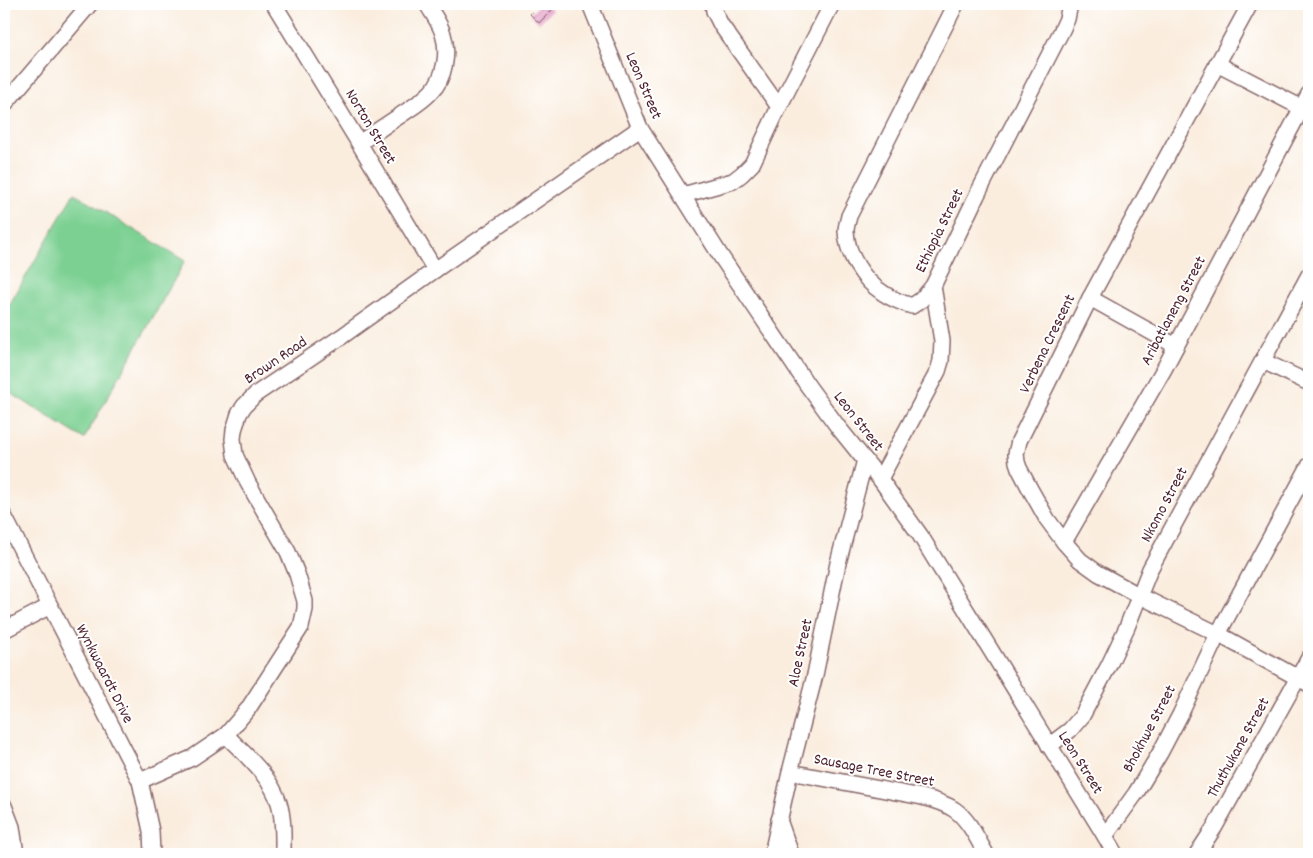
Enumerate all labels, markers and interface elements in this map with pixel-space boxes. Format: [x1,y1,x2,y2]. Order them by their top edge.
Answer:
street label: Leon Street [619,49,667,123]
street label: Norton Street [339,85,402,169]
street label: Ethiopia Street [910,185,970,277]
street label: Aribatlaneng Street [1136,252,1213,370]
street label: Verbena Crescent [1014,291,1082,397]
street label: Brown Road [240,331,312,391]
street label: Leon Street [827,387,889,457]
street label: Nkomo Street [1136,463,1195,547]
street label: Aloe Street [783,617,819,689]
street label: Wynkwaardt Drive [69,620,139,728]
street label: Bhokhwe Street [1117,681,1183,777]
street label: Thuthukane Street [1202,693,1276,802]
street label: Leon Street [1052,727,1109,799]
street label: Sausage Tree Street [812,748,936,794]

